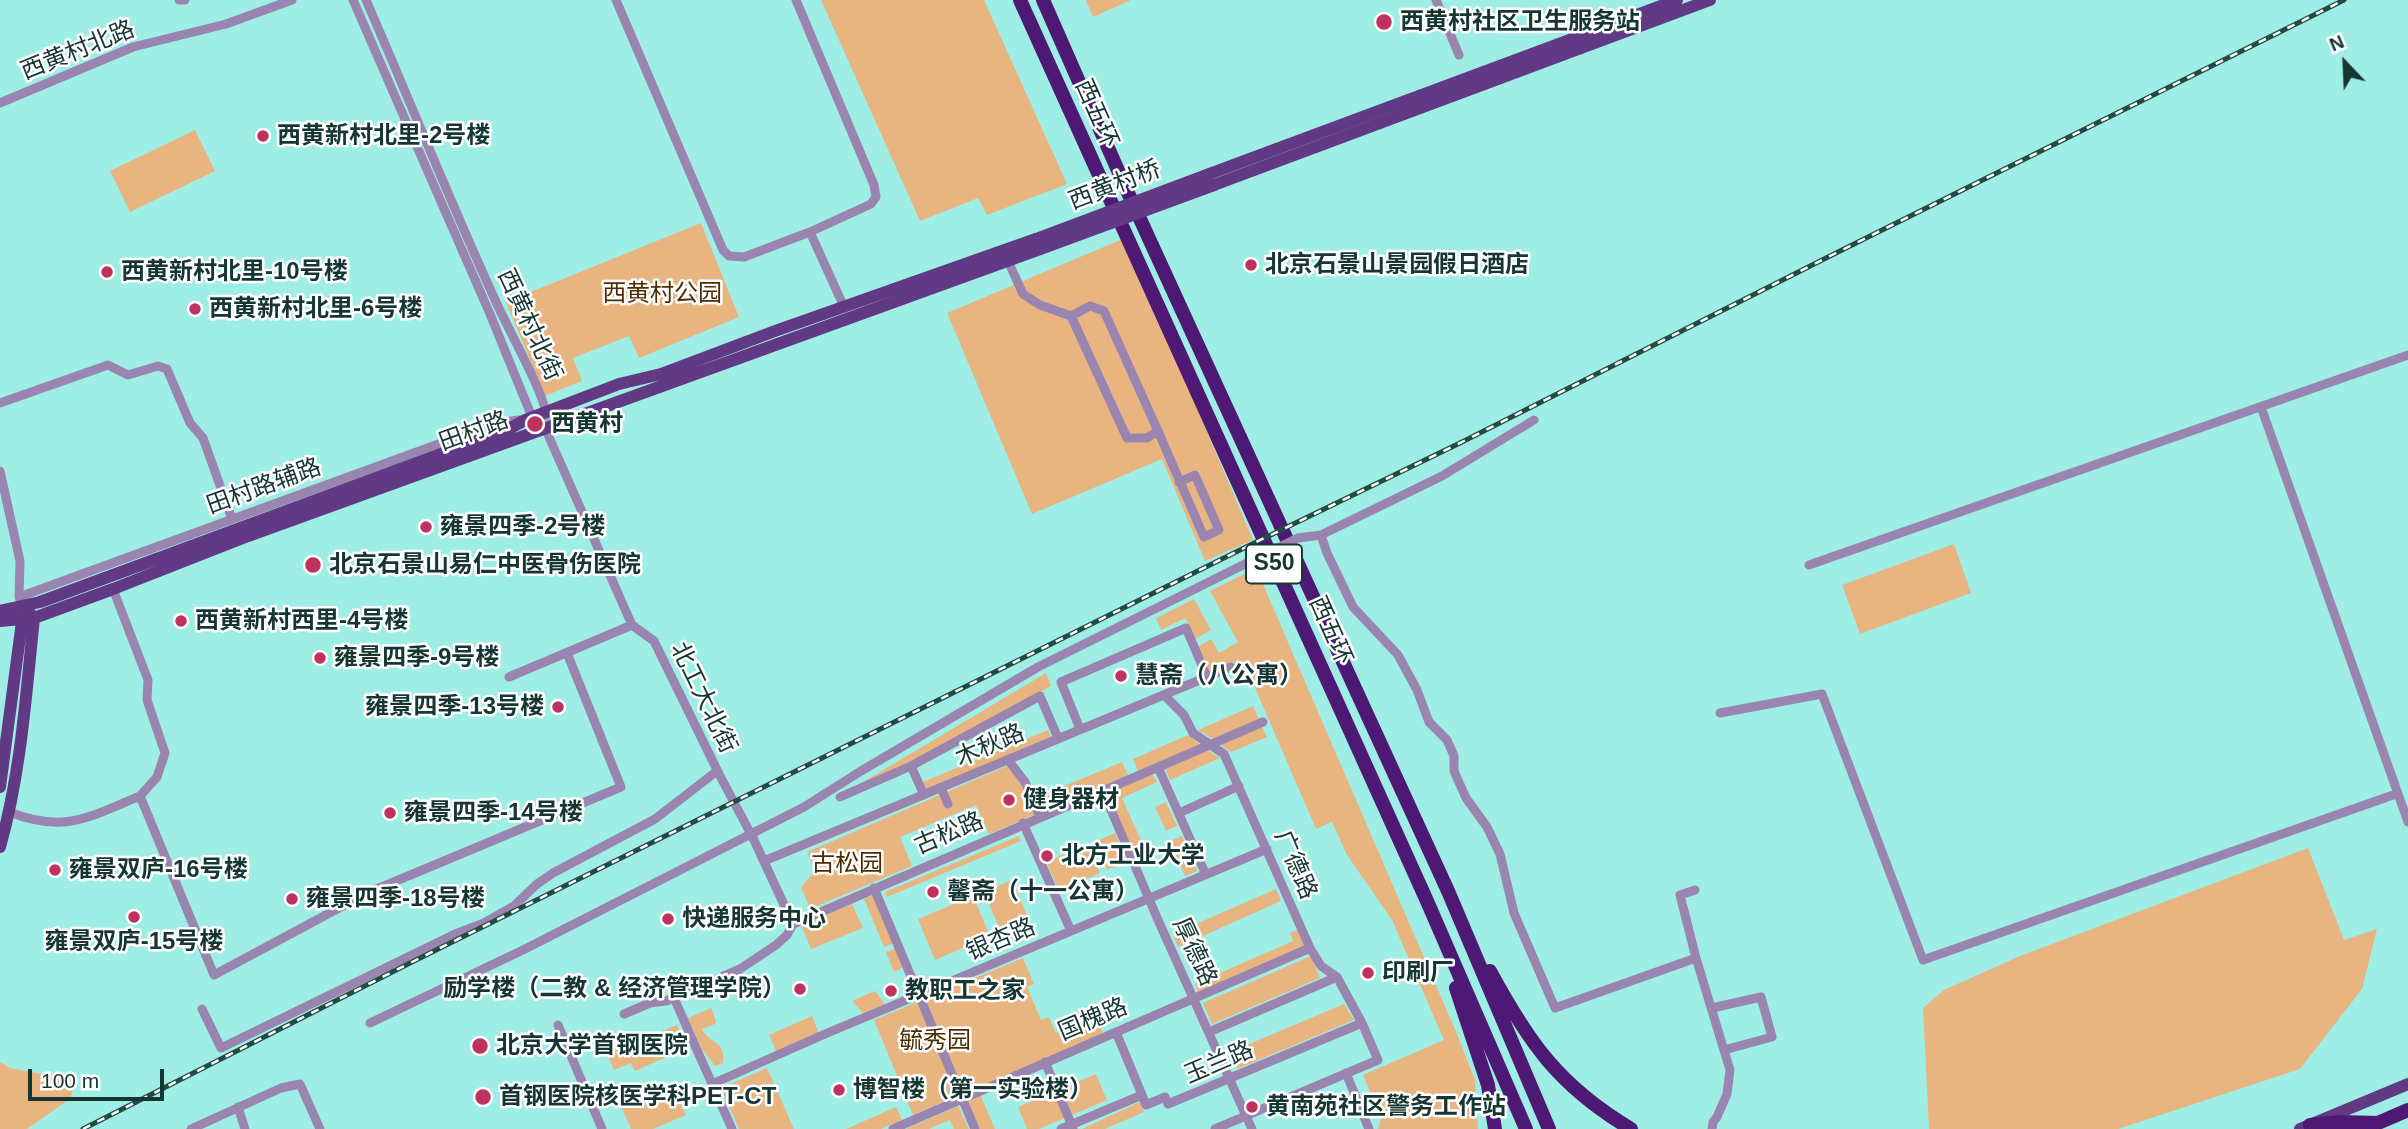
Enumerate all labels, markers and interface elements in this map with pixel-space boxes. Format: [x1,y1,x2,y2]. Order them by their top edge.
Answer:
place label: 西黄村社区卫生服务站 [1400,8,1640,36]
marker: 西黄村社区卫生服务站 [1374,12,1394,32]
street label: 西黄村北路 [17,15,139,87]
north arrow [2310,28,2380,98]
text: N [2326,31,2347,56]
street label: 西五环 [1068,75,1124,153]
place label: 西黄新村北里-2号楼 [277,122,490,150]
marker: 西黄新村北里-2号楼 [255,128,271,144]
street label: 西黄村桥 [1065,155,1165,217]
place label: 北京石景山景园假日酒店 [1265,251,1529,279]
marker: 北京石景山景园假日酒店 [1243,257,1259,273]
place label: 西黄新村北里-10号楼 [121,258,348,286]
marker: 西黄新村北里-10号楼 [99,264,115,280]
street label: 西黄村北街 [491,265,567,385]
park label: 西黄村公园 [602,280,722,308]
place label: 西黄新村北里-6号楼 [209,295,422,323]
marker: 西黄新村北里-6号楼 [187,301,203,317]
street label: 田村路 [435,406,513,458]
place label: 西黄村 [551,410,623,438]
marker: 西黄村 [525,414,545,434]
street label: 田村路辅路 [203,453,325,521]
place label: 雍景四季-2号楼 [440,513,605,541]
marker: 雍景四季-2号楼 [418,519,434,535]
road number: S50 [1246,544,1302,584]
place label: 北京石景山易仁中医骨伤医院 [329,551,641,579]
marker: 北京石景山易仁中医骨伤医院 [303,555,323,575]
street label: 西五环 [1302,592,1358,670]
place label: 西黄新村西里-4号楼 [195,607,408,635]
marker: 西黄新村西里-4号楼 [173,613,189,629]
street label: 北工大北街 [664,638,742,758]
place label: 雍景四季-9号楼 [334,644,499,672]
marker: 雍景四季-9号楼 [312,650,328,666]
place label: 慧斋（八公寓） [1135,662,1303,690]
marker: 慧斋（八公寓） [1113,668,1129,684]
place label: 雍景四季-13号楼 [365,693,544,721]
marker: 雍景四季-13号楼 [550,699,566,715]
street label: 木秋路 [951,719,1029,773]
place label: 健身器材 [1023,786,1119,814]
marker: 健身器材 [1001,792,1017,808]
place label: 雍景四季-14号楼 [404,799,583,827]
marker: 雍景四季-14号楼 [382,805,398,821]
street label: 古松路 [910,807,988,861]
street label: 广德路 [1268,826,1322,904]
place label: 北方工业大学 [1061,842,1205,870]
marker: 北方工业大学 [1039,848,1055,864]
park label: 古松园 [811,850,883,878]
place label: 雍景双庐-16号楼 [69,856,248,884]
marker: 雍景双庐-16号楼 [47,862,63,878]
place label: 馨斋（十一公寓） [947,878,1139,906]
marker: 馨斋（十一公寓） [925,884,941,900]
place label: 雍景四季-18号楼 [306,885,485,913]
marker: 雍景四季-18号楼 [284,891,300,907]
place label: 快递服务中心 [682,905,826,933]
marker: 雍景双庐-15号楼 [126,909,142,925]
marker: 快递服务中心 [660,911,676,927]
street label: 银杏路 [962,913,1040,967]
street label: 厚德路 [1166,913,1222,991]
place label: 雍景双庐-15号楼 [45,928,223,956]
place label: 印刷厂 [1382,959,1454,987]
marker: 印刷厂 [1360,965,1376,981]
place label: 励学楼（二教 & 经济管理学院） [443,975,786,1003]
place label: 教职工之家 [905,977,1025,1005]
marker: 励学楼（二教 & 经济管理学院） [792,981,808,997]
marker: 教职工之家 [883,983,899,999]
street label: 国槐路 [1054,993,1132,1047]
park label: 毓秀园 [899,1027,971,1055]
place label: 北京大学首钢医院 [496,1032,688,1060]
marker: 北京大学首钢医院 [470,1036,490,1056]
street label: 玉兰路 [1180,1036,1258,1090]
scale bar [32,1056,168,1100]
text: 100 m [41,1069,99,1092]
place label: 博智楼（第一实验楼） [853,1076,1093,1104]
marker: 博智楼（第一实验楼） [831,1082,847,1098]
place label: 首钢医院核医学科PET-CT [499,1083,776,1111]
marker: 首钢医院核医学科PET-CT [473,1087,493,1107]
place label: 黄南苑社区警务工作站 [1266,1093,1506,1121]
marker: 黄南苑社区警务工作站 [1244,1099,1260,1115]

